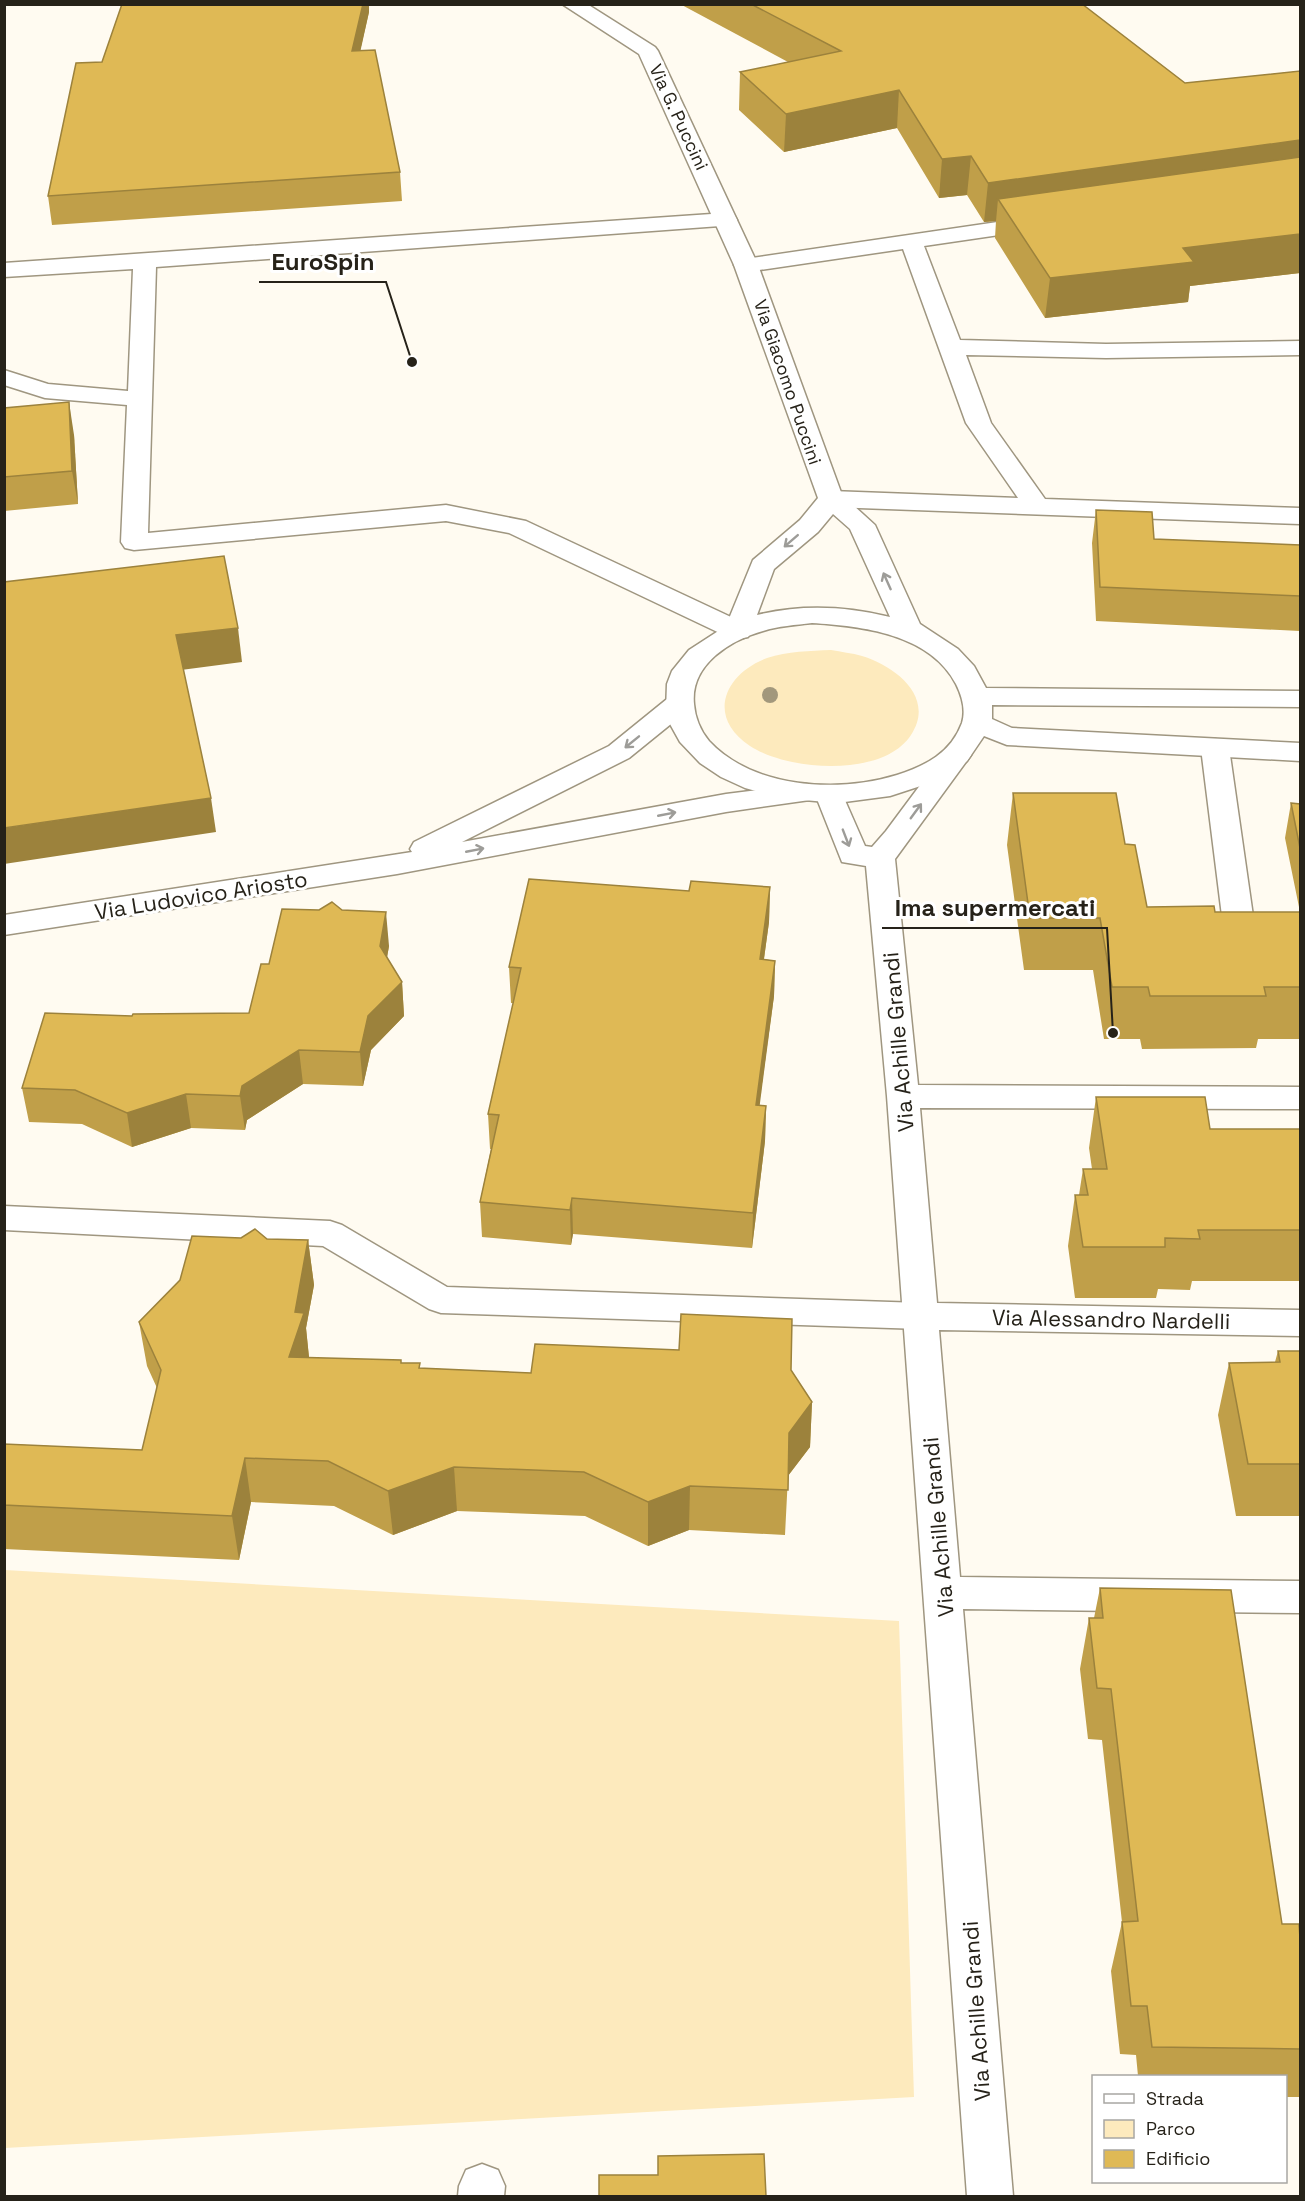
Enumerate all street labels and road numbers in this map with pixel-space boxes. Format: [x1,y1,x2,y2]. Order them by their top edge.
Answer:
street label: Via G. Puccini [644,60,714,174]
street label: Via Giacomo Puccini [749,296,827,468]
street label: Via Ludovico Ariosto [93,864,309,926]
street label: Via Achille Grandi [876,951,920,1133]
street label: Via Alessandro Nardelli [992,1303,1230,1335]
street label: Via Achille Grandi [916,1436,960,1618]
street label: Via Achille Grandi [956,1920,996,2102]

